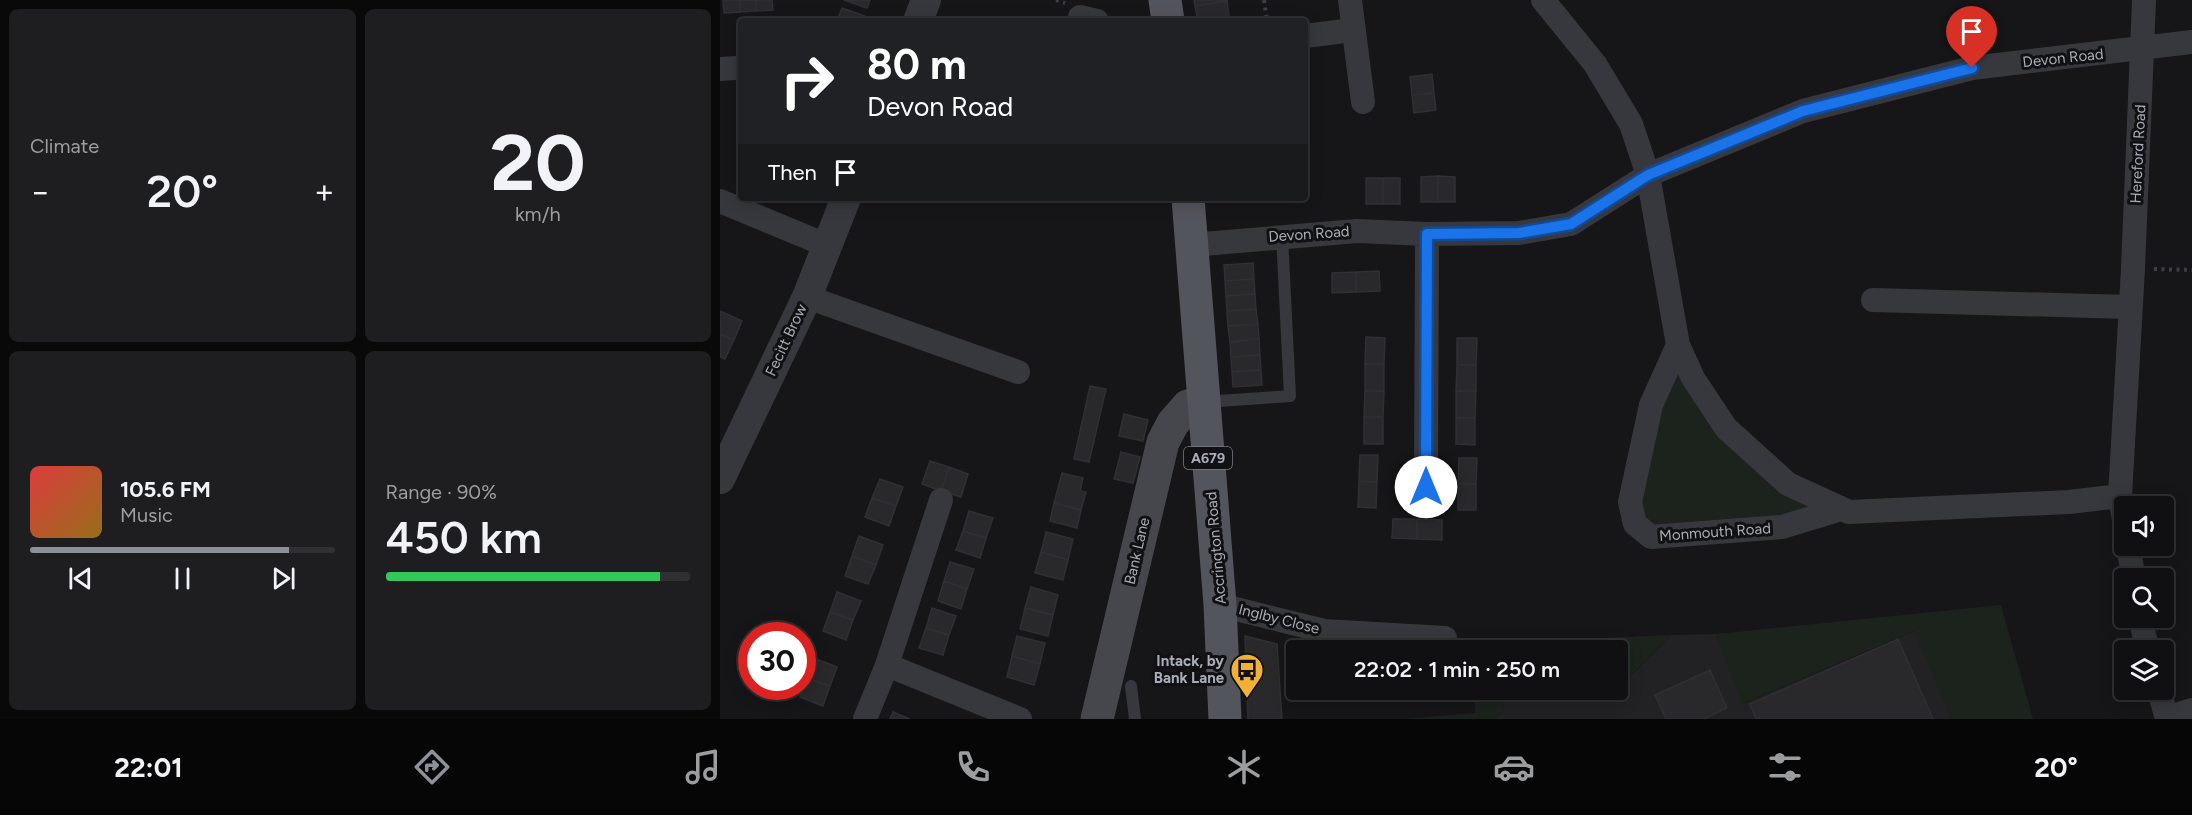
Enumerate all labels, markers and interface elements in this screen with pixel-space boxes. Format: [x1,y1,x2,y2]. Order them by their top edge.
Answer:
pin [1946,6,1997,68]
icon: arrive [1955,15,1988,48]
text: 80 m [867,39,967,90]
icon: right [768,42,846,120]
street label: Devon Road [2022,45,2104,71]
text: Devon Road [867,90,1013,123]
street label: Hereford Road [2126,104,2150,204]
text: 20 [490,116,586,210]
text: Climate [30,134,99,158]
icon: arrive [829,156,862,189]
text: Then [768,159,817,186]
text: 20° [146,164,218,218]
text: − [30,172,51,211]
text: + [314,172,335,211]
text: km/h [515,202,561,226]
street label: Devon Road [1268,222,1350,246]
street label: Fecitt Brow [761,301,811,379]
road number: A679 [1184,447,1232,469]
position arrow [1394,455,1458,519]
text: 105.6 FM [120,476,211,503]
text: Range · 90% [386,480,497,504]
street label: Accrington Road [1202,491,1230,605]
map controls [2114,496,2174,700]
button: sound [2114,496,2174,556]
text: Music [120,503,173,527]
text: 450 km [386,510,542,564]
street label: Bank Lane [1121,516,1153,586]
street label: Monmouth Road [1659,519,1771,545]
icon: previous [64,562,97,595]
icon: pause [166,562,199,595]
icon: next [267,562,300,595]
button: search [2114,568,2174,628]
street label: Inglby Close [1237,600,1321,638]
speed limit sign: 30 [738,622,816,700]
button: layers [2114,640,2174,700]
place label: Intack, by Bank Lane [1154,652,1225,687]
bus stop icon: Intack, by Bank Lane [1229,652,1265,699]
text: 22:02 · 1 min · 250 m [1354,656,1560,683]
icon: directions [411,746,453,788]
icon: music [682,746,724,788]
icon: phone [952,746,994,788]
icon: climate [1223,746,1265,788]
icon: car [1493,746,1535,788]
icon: filters [1764,746,1806,788]
text: 22:01 [114,751,183,784]
text: 20° [2034,751,2078,784]

